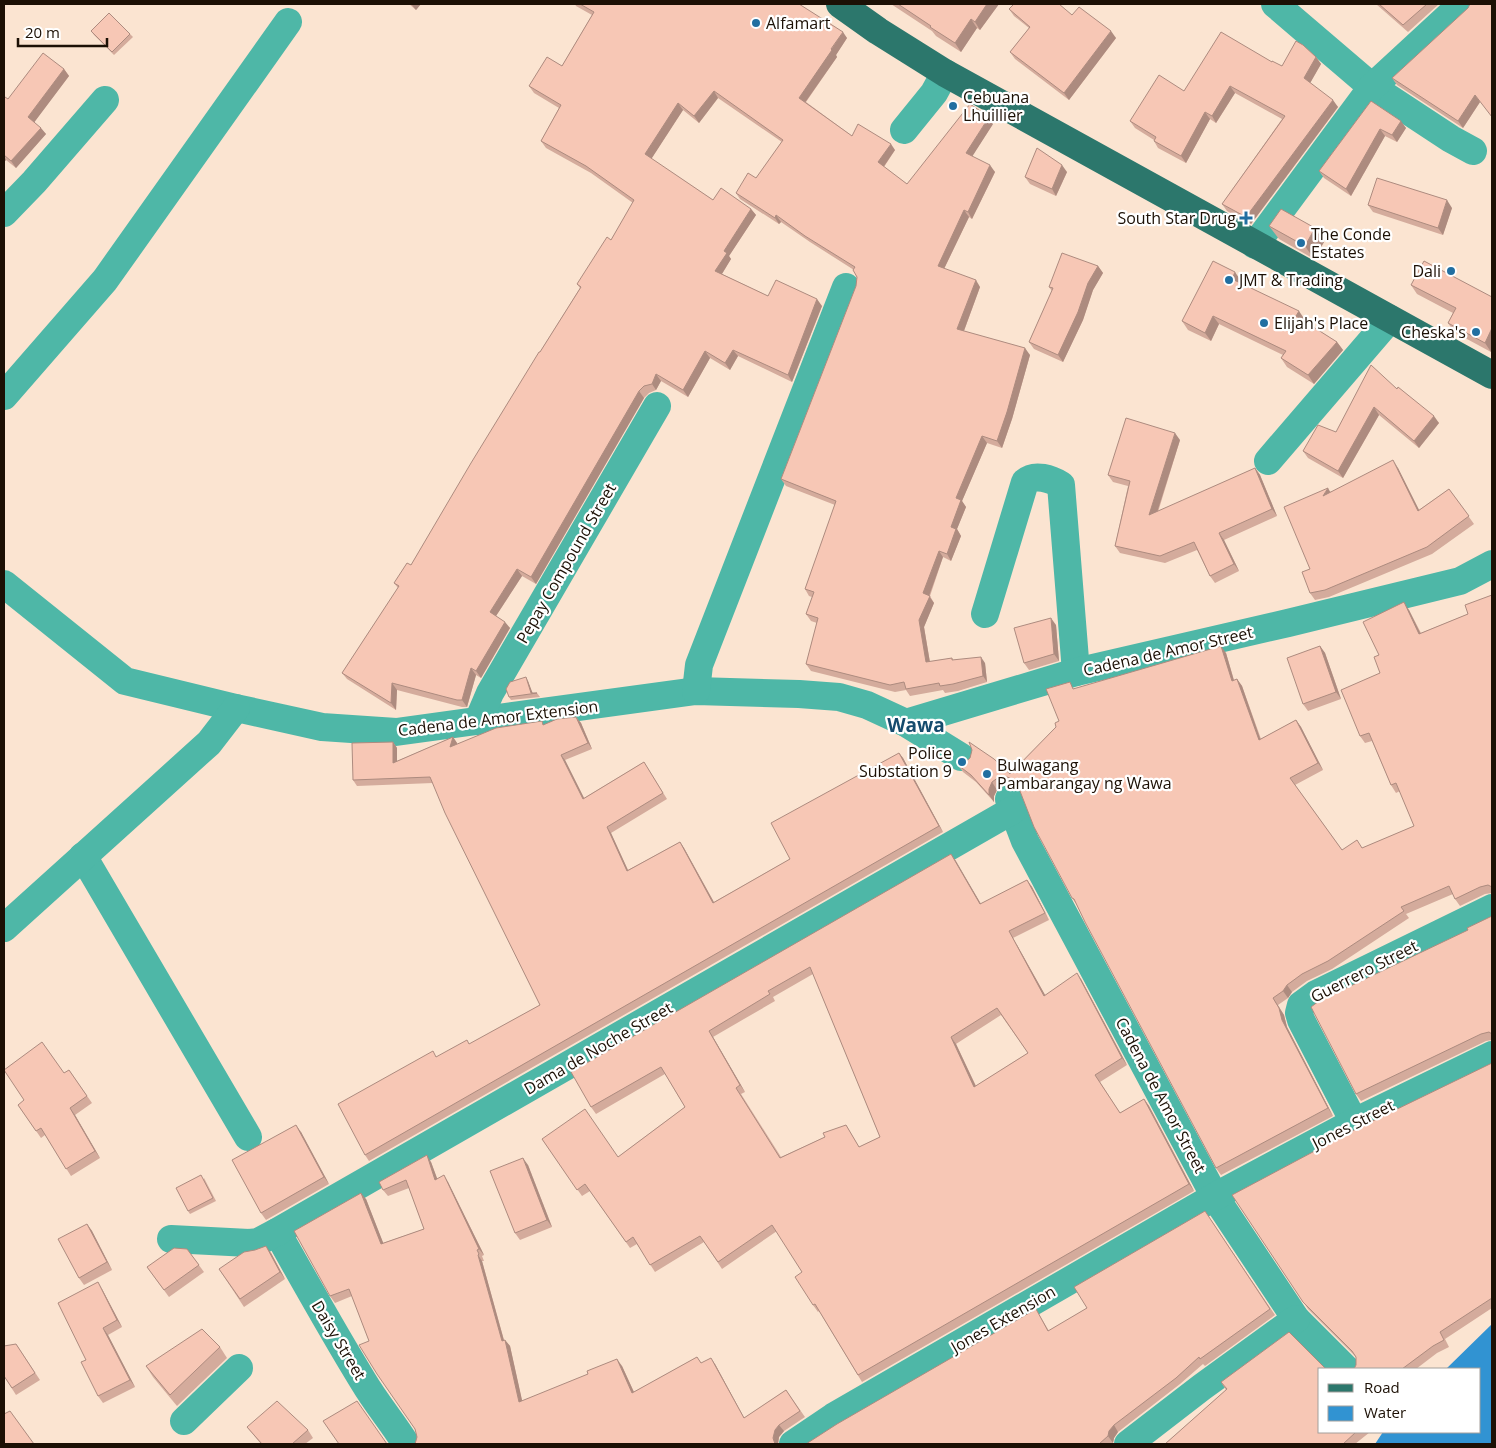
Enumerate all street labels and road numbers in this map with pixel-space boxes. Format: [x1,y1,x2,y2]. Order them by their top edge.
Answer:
street label: Pepay Compound Street [511,479,621,647]
street label: Cadena de Amor Street [1081,621,1255,681]
street label: Cadena de Amor Extension [397,695,599,741]
street label: Guerrero Street [1307,934,1422,1007]
street label: Dama de Noche Street [520,996,677,1100]
street label: Cadena de Amor Street [1111,1013,1212,1177]
street label: Jones Street [1306,1094,1398,1155]
street label: Jones Extension [945,1280,1059,1359]
street label: Daisy Street [307,1296,372,1384]

